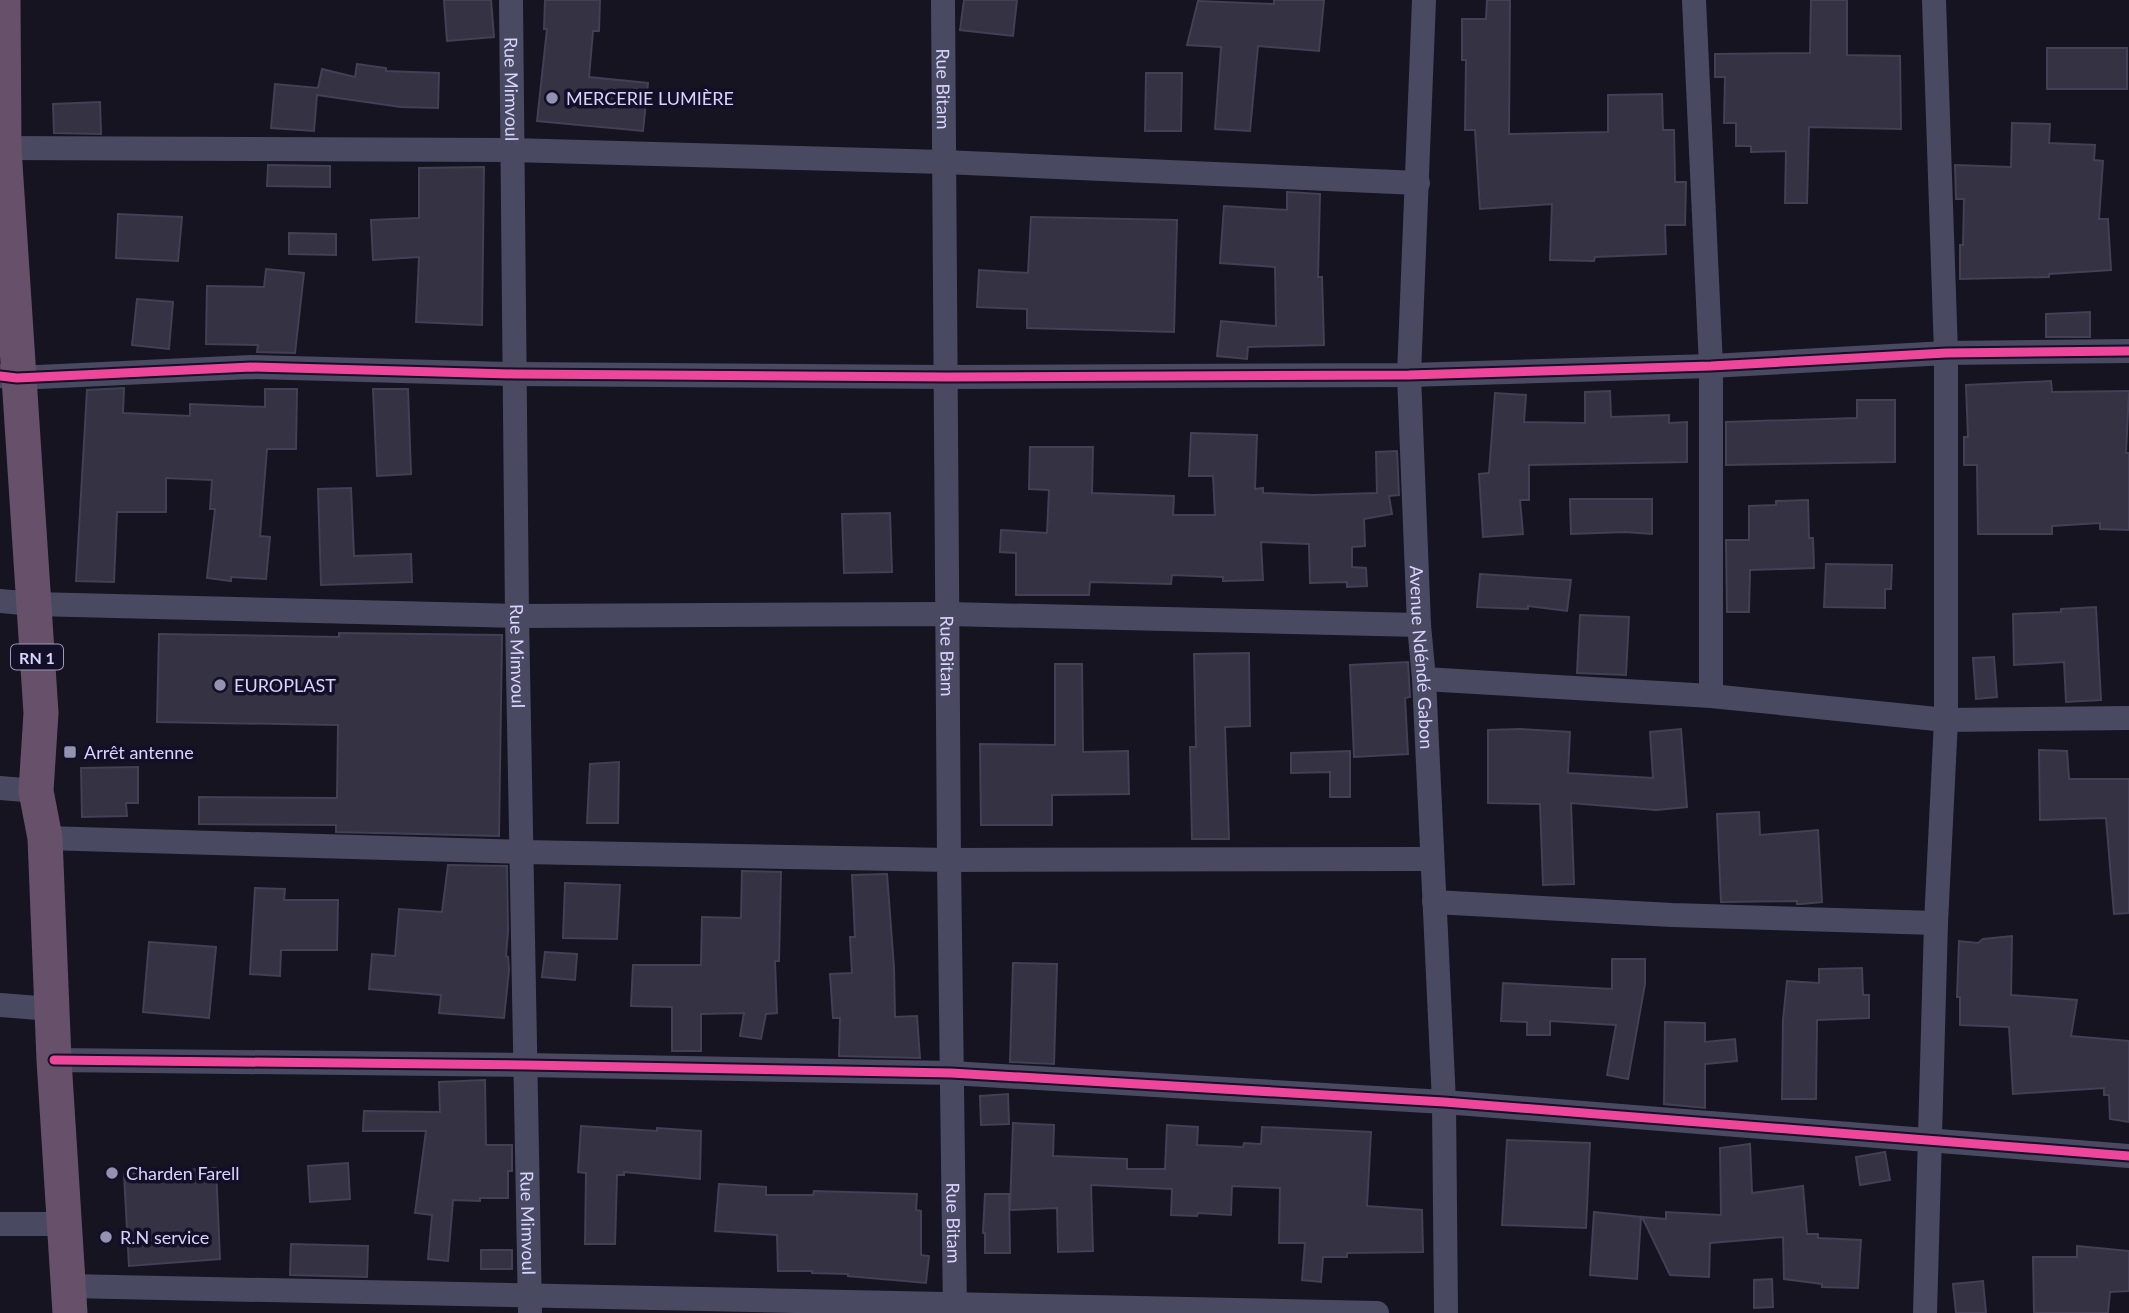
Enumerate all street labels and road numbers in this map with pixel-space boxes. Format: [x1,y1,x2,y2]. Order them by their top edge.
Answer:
street label: Rue Mimvoul [500,37,523,141]
street label: Rue Bitam [932,48,955,130]
street label: Avenue Ndéndé Gabon [1406,565,1438,750]
street label: Rue Mimvoul [506,604,530,708]
street label: Rue Bitam [936,615,959,697]
road number: RN 1 [11,644,63,670]
street label: Rue Mimvoul [516,1171,540,1275]
street label: Rue Bitam [942,1182,965,1264]

